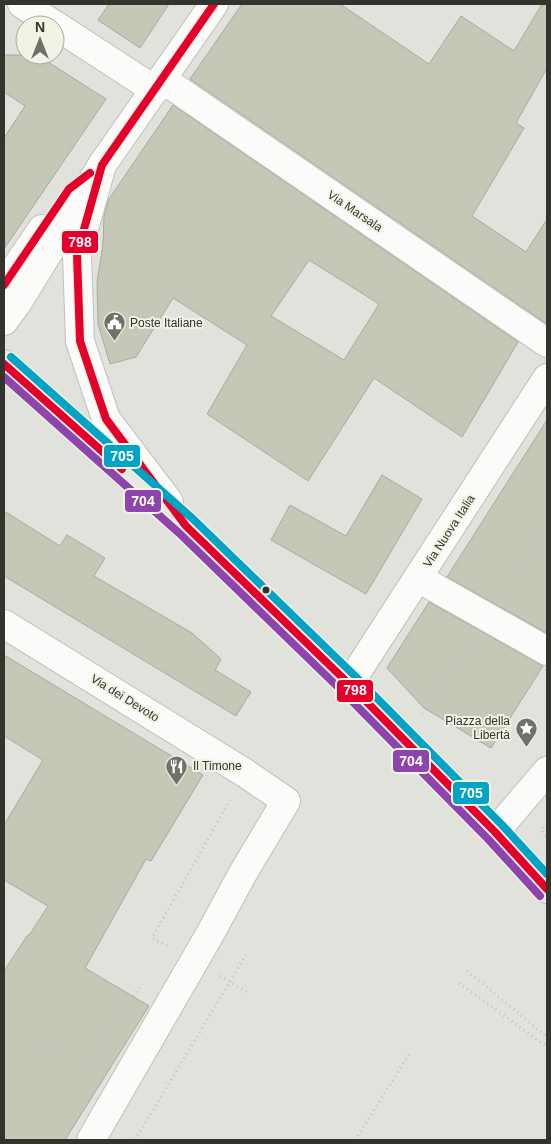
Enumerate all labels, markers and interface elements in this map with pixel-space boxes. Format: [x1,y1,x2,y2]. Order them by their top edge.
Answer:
north arrow [15,15,65,65]
text: N [35,19,45,35]
street label: Via Marsala [325,188,385,235]
line badge: 798 [61,230,99,254]
text: 798 [68,234,92,250]
public building icon: Poste Italiane [102,311,126,342]
place label: Poste Italiane [130,316,203,330]
line badge: 705 [103,444,141,468]
text: 705 [110,448,134,464]
line badge: 704 [124,489,162,513]
street label: Via Nuova Italia [420,492,478,570]
text: 704 [131,493,155,509]
unlabelled marker [261,585,271,595]
street label: Via dei Devoto [88,671,162,725]
line badge: 798 [336,679,374,703]
text: 798 [343,682,367,698]
place label: Piazza della Libertà [445,714,510,742]
place icon: Piazza della Libertà [514,716,538,747]
line badge: 704 [392,749,430,773]
text: 704 [399,753,423,769]
restaurant icon: Il Timone [165,754,189,785]
place label: Il Timone [193,759,242,773]
line badge: 705 [452,781,490,805]
text: 705 [459,785,483,801]

